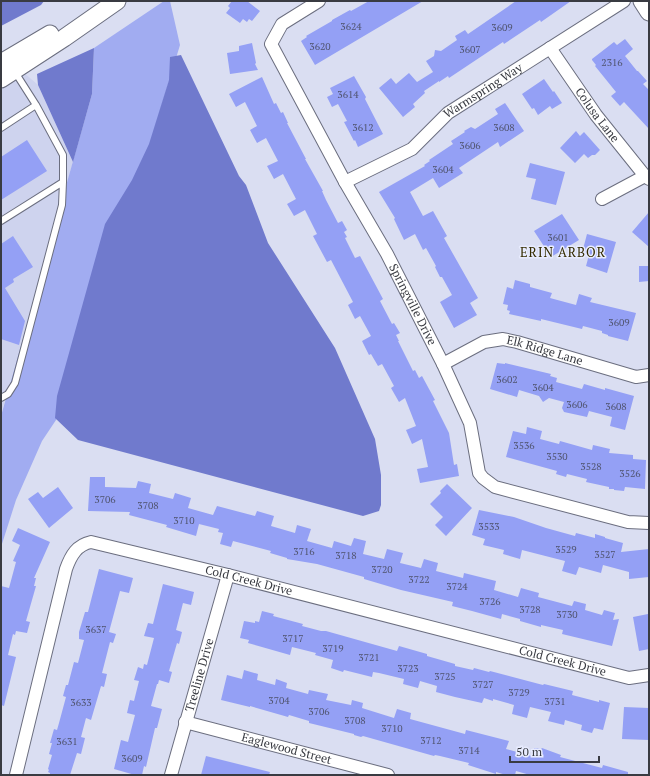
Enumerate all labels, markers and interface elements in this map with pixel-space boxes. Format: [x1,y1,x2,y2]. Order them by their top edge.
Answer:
house number: 3624 [340,20,362,33]
house number: 3609 [491,21,513,34]
house number: 3620 [309,40,331,53]
house number: 3607 [459,43,481,56]
house number: 2316 [601,56,623,69]
street label: Warmspring Way [440,59,526,121]
street label: Colusa Lane [572,84,623,145]
house number: 3614 [337,88,359,101]
house number: 3612 [352,121,374,134]
house number: 3608 [493,121,515,134]
house number: 3606 [459,139,481,152]
house number: 3604 [432,163,454,176]
house number: 3601 [547,231,569,244]
district label: ERIN ARBOR [520,243,606,261]
street label: Springville Drive [386,261,440,348]
house number: 3609 [608,316,630,329]
street label: Elk Ridge Lane [505,332,585,368]
house number: 3602 [496,373,518,386]
house number: 3604 [532,381,554,394]
house number: 3606 [566,398,588,411]
house number: 3608 [605,400,627,413]
house number: 3536 [513,439,535,452]
house number: 3530 [546,450,568,463]
house number: 3528 [580,460,602,473]
house number: 3526 [619,467,641,480]
house number: 3706 [94,493,116,506]
house number: 3708 [137,499,159,512]
house number: 3710 [173,514,195,527]
house number: 3533 [478,520,500,533]
house number: 3529 [555,543,577,556]
house number: 3716 [293,545,315,558]
house number: 3527 [594,548,616,561]
house number: 3718 [335,549,357,562]
street label: Cold Creek Drive [204,562,294,598]
house number: 3720 [371,563,393,576]
house number: 3722 [408,573,430,586]
house number: 3724 [446,580,468,593]
house number: 3726 [479,595,501,608]
house number: 3728 [519,603,541,616]
house number: 3730 [556,608,578,621]
house number: 3637 [85,623,107,636]
house number: 3717 [282,632,304,645]
street label: Treeline Drive [181,636,217,713]
house number: 3719 [322,642,344,655]
street label: Cold Creek Drive [518,642,608,679]
house number: 3721 [358,651,380,664]
house number: 3723 [397,662,419,675]
house number: 3725 [434,670,456,683]
house number: 3727 [472,678,494,691]
house number: 3729 [508,686,530,699]
house number: 3704 [268,694,290,707]
house number: 3731 [544,695,566,708]
house number: 3633 [70,696,92,709]
house number: 3706 [308,705,330,718]
house number: 3708 [344,714,366,727]
house number: 3710 [381,722,403,735]
street label: Eaglewood Street [240,729,334,767]
house number: 3712 [420,734,442,747]
house number: 3631 [56,735,78,748]
scale bar [510,738,599,764]
house number: 3714 [458,744,480,757]
text: 50 m [516,744,543,759]
house number: 3609 [121,752,143,765]

